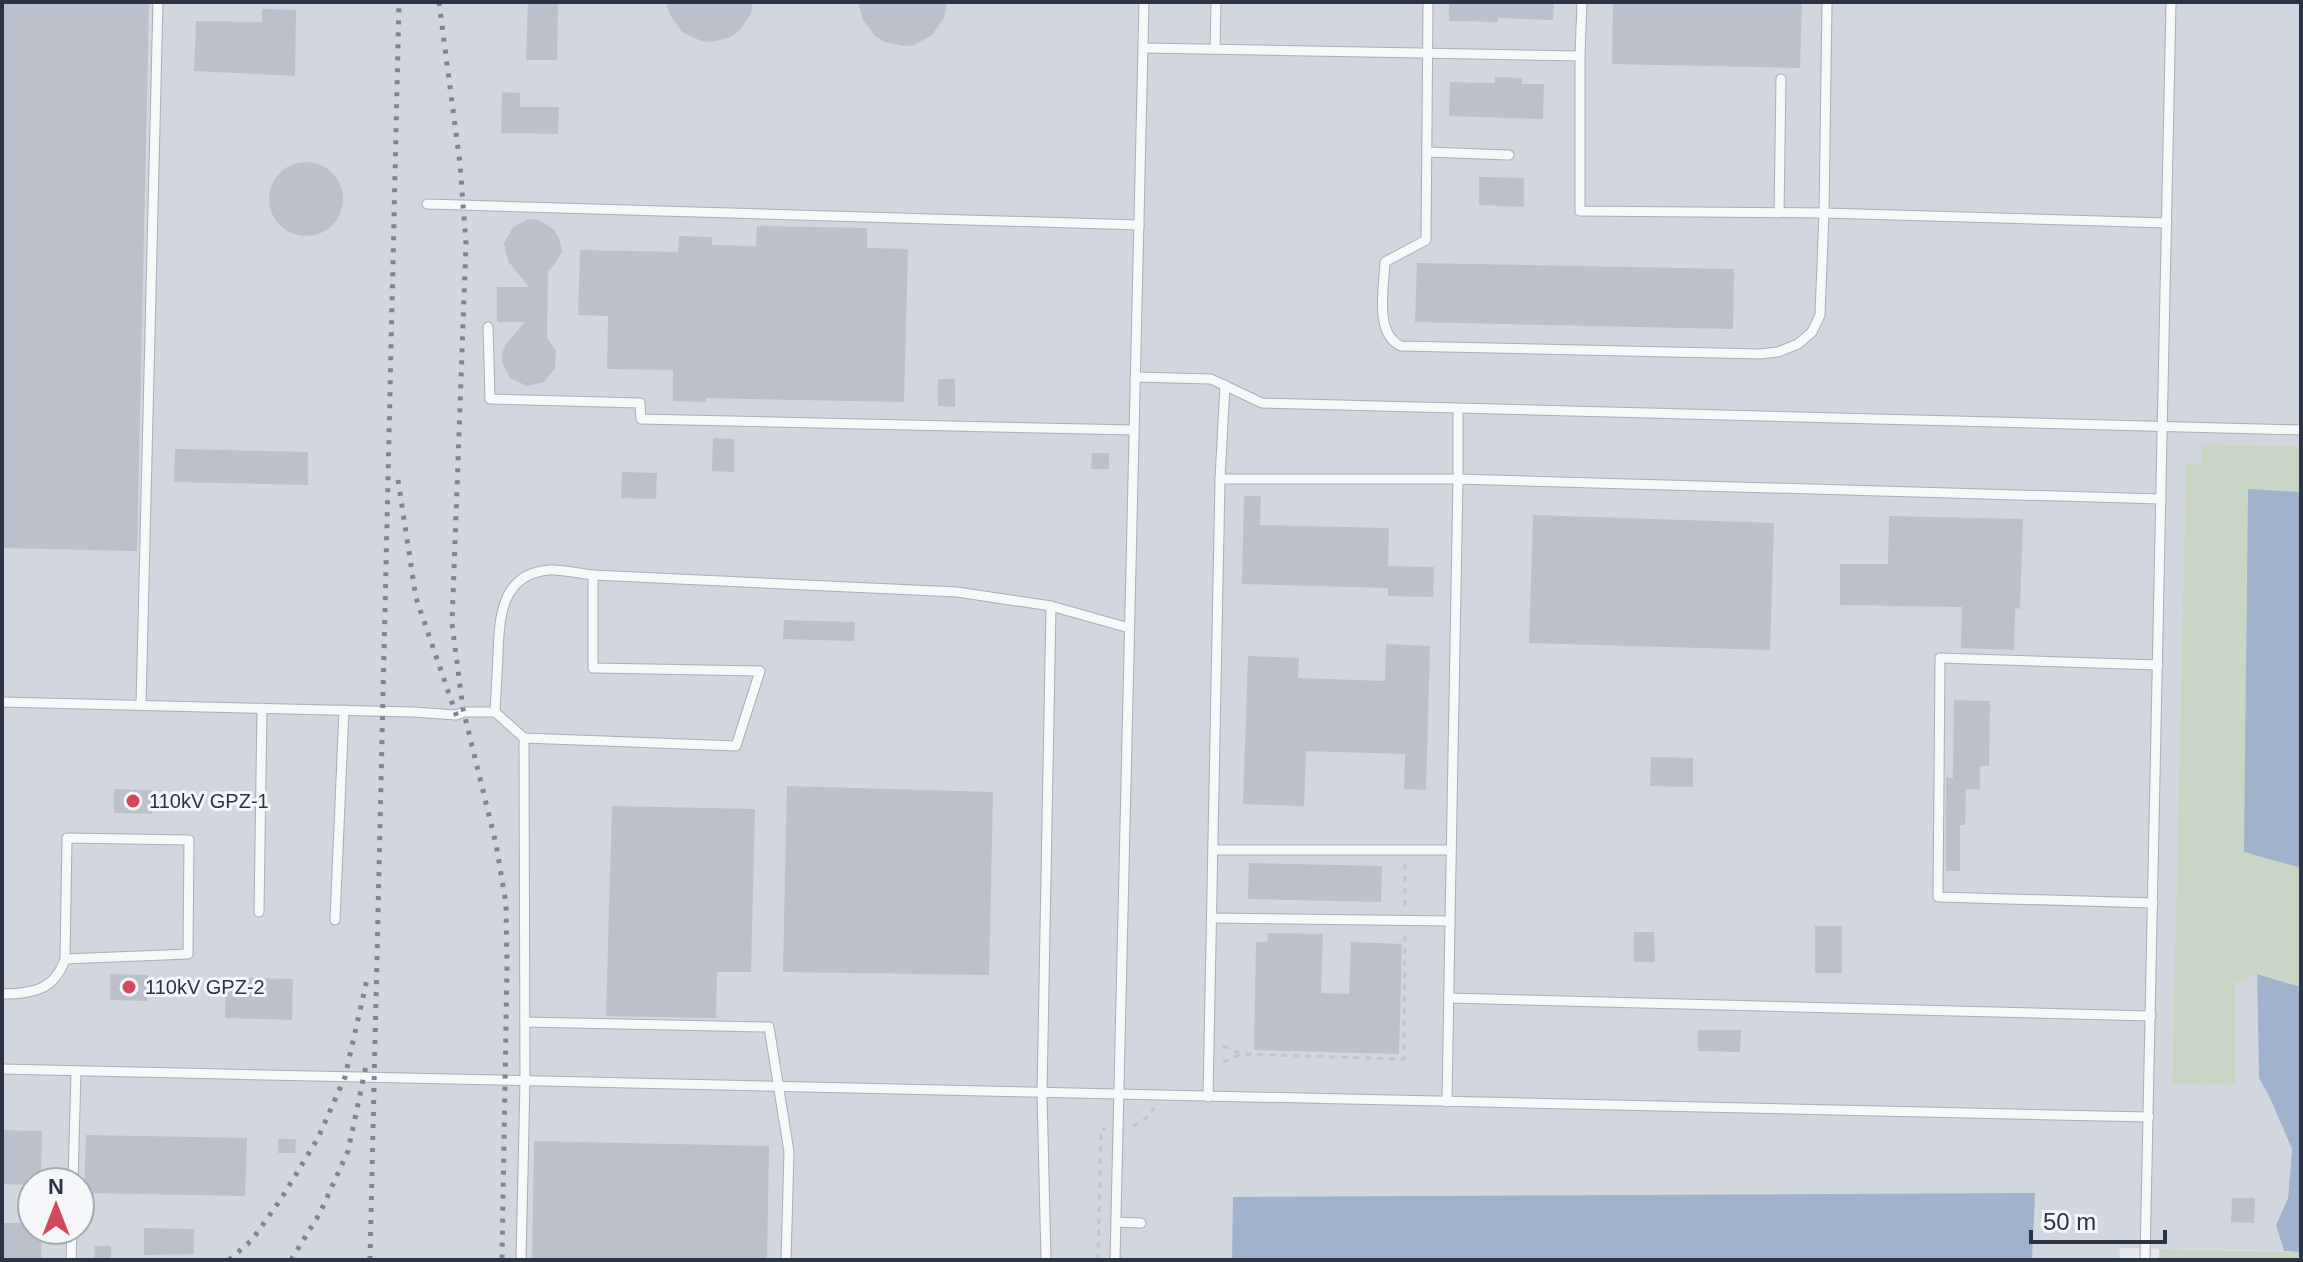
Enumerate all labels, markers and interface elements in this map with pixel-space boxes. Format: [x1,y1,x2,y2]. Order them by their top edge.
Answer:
place label: 110kV GPZ-1 [149,790,269,812]
marker: 110kV GPZ-1 [124,792,142,810]
place label: 110kV GPZ-2 [145,976,265,998]
marker: 110kV GPZ-2 [120,978,138,996]
north arrow [16,1166,96,1246]
text: N [48,1174,64,1199]
scale bar [2031,1194,2165,1244]
text: 50 m [2043,1208,2096,1235]

